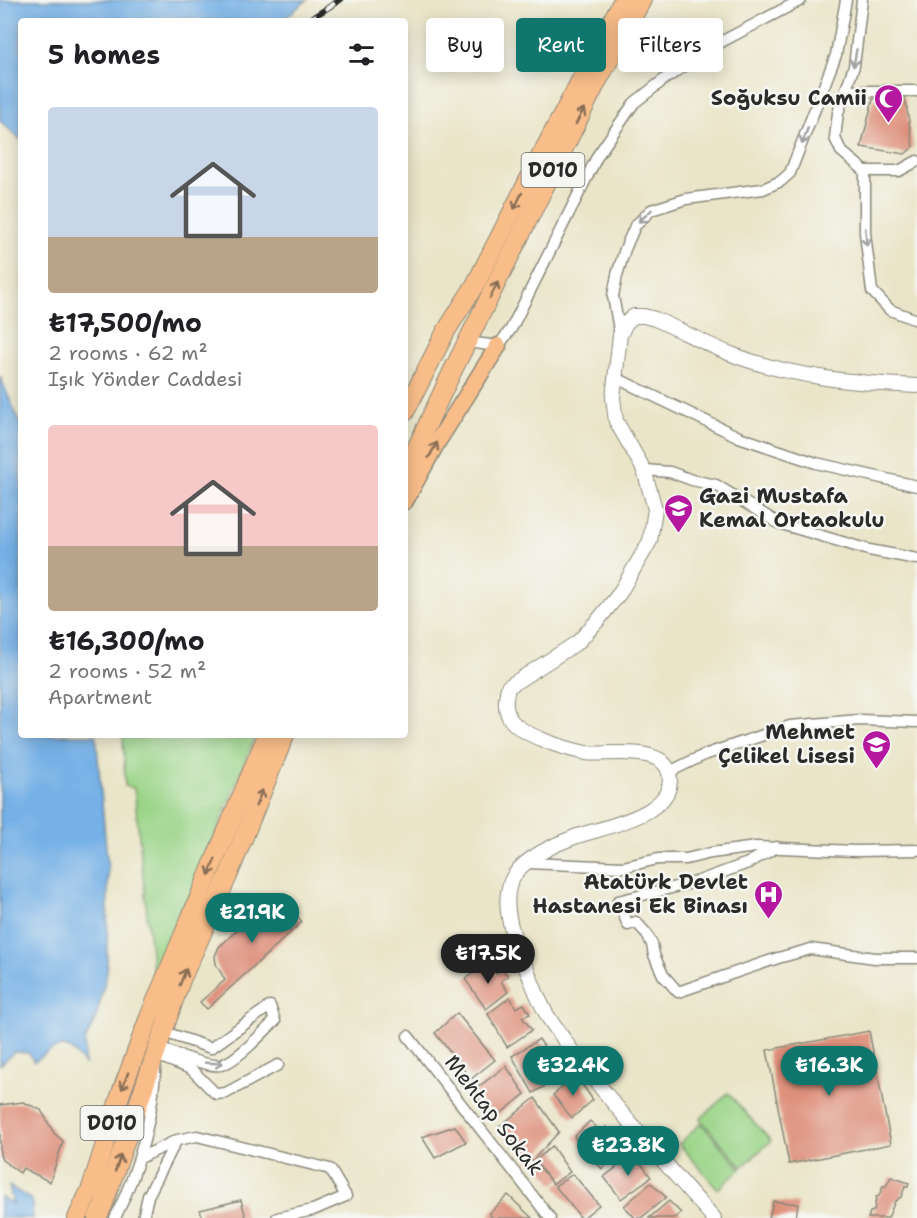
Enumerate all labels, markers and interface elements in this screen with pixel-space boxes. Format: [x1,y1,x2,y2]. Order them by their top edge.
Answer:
chip: Buy [426,18,504,72]
chip: Rent [516,18,606,72]
chip: Filters [618,18,723,72]
text: 5 homes [48,37,160,72]
icon: filters [345,38,378,71]
one-way arrow [849,48,860,67]
mosque icon: Soğuksu Camii [872,82,904,124]
place label: Soğuksu Camii [711,84,867,112]
one-way arrow [575,107,587,125]
one-way arrow [799,126,810,145]
icon: home [159,146,267,254]
road number: D010 [522,153,584,187]
one-way arrow [512,191,524,209]
one-way arrow [638,209,653,223]
one-way arrow [861,226,872,246]
one-way arrow [489,282,500,300]
text: ₺17,500/mo [48,305,202,340]
text: 2 rooms · 62 m² [48,340,208,366]
text: Işık Yönder Caddesi [48,366,242,392]
one-way arrow [428,441,439,459]
icon: home [159,464,267,572]
place label: Gazi Mustafa Kemal Ortaokulu [699,482,885,534]
school or university icon: Gazi Mustafa Kemal Ortaokulu [662,492,694,534]
text: ₺16,300/mo [48,623,205,658]
text: 2 rooms · 52 m² [48,658,206,684]
text: Apartment [48,684,152,710]
place label: Mehmet Çelikel Lisesi [718,718,855,770]
school or university icon: Mehmet Çelikel Lisesi [860,728,892,770]
one-way arrow [254,789,265,807]
one-way arrow [206,857,217,875]
place label: Atatürk Devlet Hastanesi Ek Binası [533,868,748,920]
hospital icon: Atatürk Devlet Hastanesi Ek Binası [753,878,785,920]
pin: ₺21.9K [203,893,301,944]
text: ₺21.9K [219,899,285,925]
pin: ₺17.5K [439,934,537,985]
text: ₺17.5K [455,940,521,966]
one-way arrow [178,968,189,987]
pin: ₺32.4K [524,1046,622,1097]
pin: ₺16.3K [780,1046,878,1097]
street label: Mehtap Sokak [438,1049,550,1181]
text: ₺32.4K [537,1052,609,1078]
text: ₺16.3K [795,1052,863,1078]
one-way arrow [204,1057,223,1068]
one-way arrow [119,1071,130,1090]
road number: D010 [80,1106,144,1140]
pin: ₺23.8K [579,1126,677,1177]
text: ₺23.8K [591,1132,665,1158]
one-way arrow [113,1155,124,1173]

